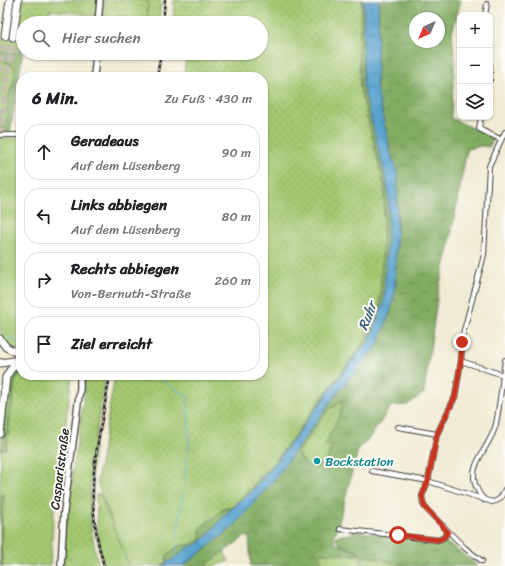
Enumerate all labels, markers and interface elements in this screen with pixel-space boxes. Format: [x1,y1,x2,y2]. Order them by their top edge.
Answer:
north arrow [409,12,445,48]
map controls [457,12,493,120]
button: + [457,12,493,48]
search box [16,16,268,60]
text: Hier suchen [62,25,141,51]
icon: search [30,27,52,49]
button: − [457,48,493,84]
text: 6 Min. [32,83,79,113]
button: layers [457,84,493,120]
text: Zu Fuß · 430 m [164,87,252,110]
text: Geradeaus [71,128,139,154]
icon: ahead [33,141,55,163]
text: 90 m [221,141,251,164]
text: Auf dem Lüsenberg [71,154,180,177]
text: Links abbiegen [71,192,167,218]
icon: left [33,205,55,227]
text: 80 m [222,205,251,228]
text: Auf dem Lüsenberg [71,218,180,241]
text: Rechts abbiegen [71,256,179,282]
icon: right [33,269,55,291]
text: 260 m [215,269,251,292]
text: Von-Bernuth-Straße [71,282,191,305]
water label: Ruhr [351,295,386,334]
text: Ziel erreicht [71,331,152,357]
icon: arrive [33,333,55,355]
route end [453,333,471,351]
street label: Casparistraße [43,427,76,511]
place label: Bockstation [325,450,394,473]
marker: Bockstation [312,456,322,466]
route start [389,526,407,544]

